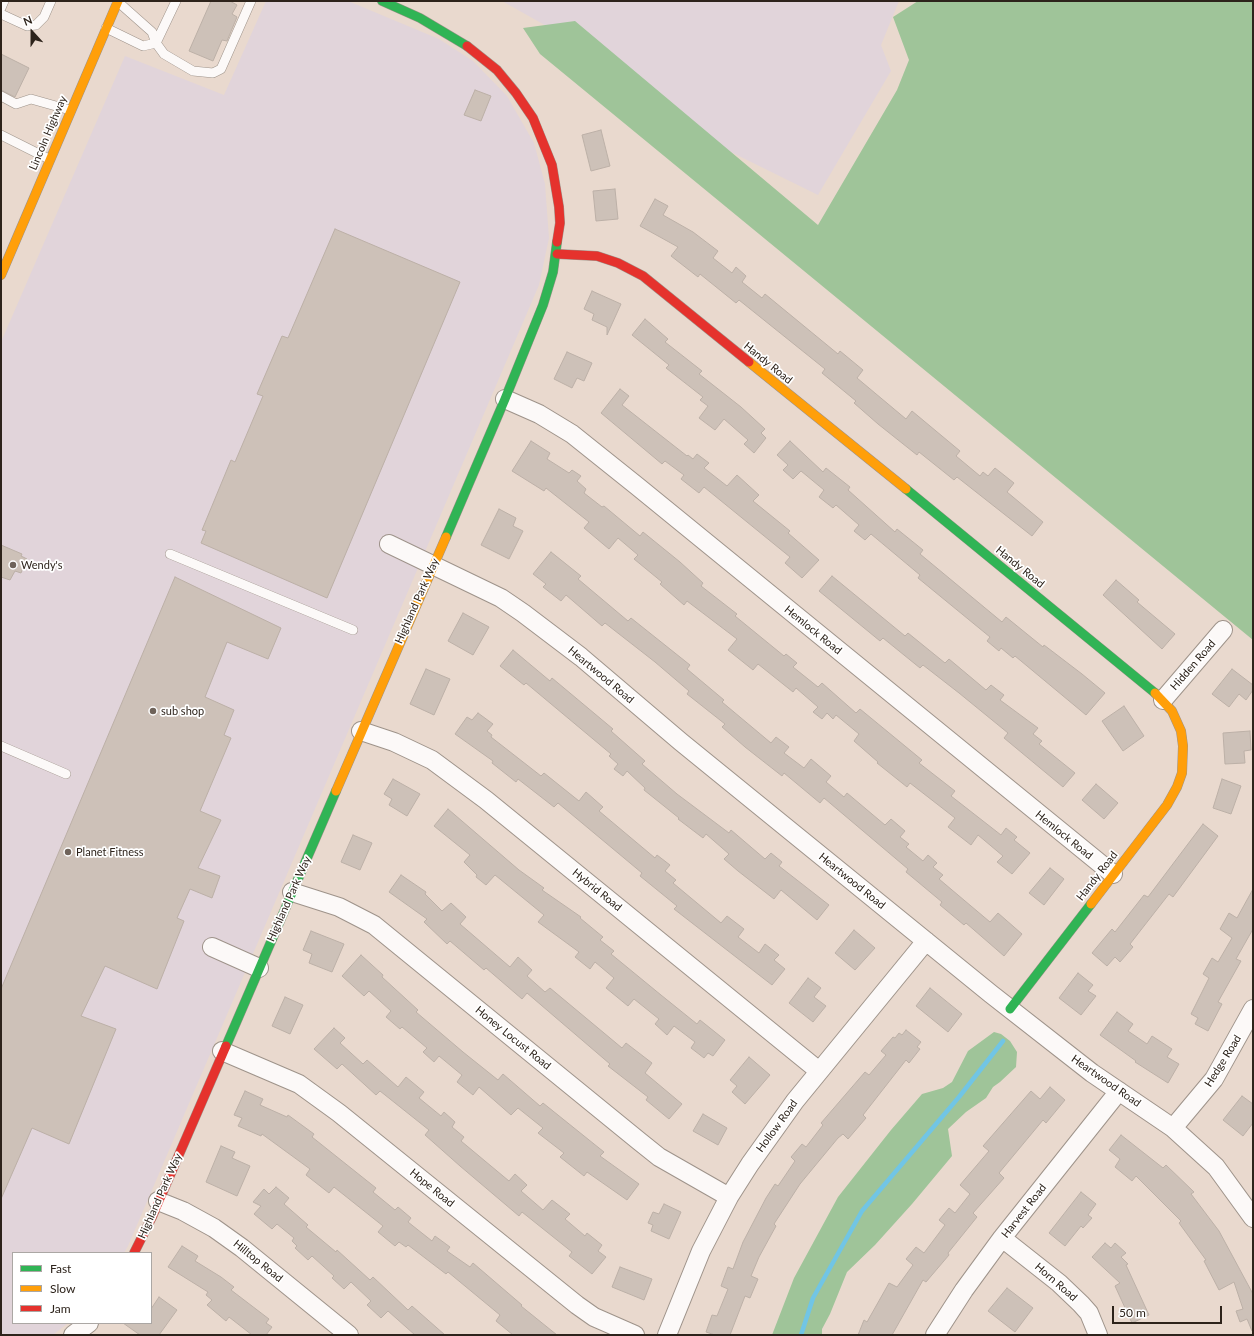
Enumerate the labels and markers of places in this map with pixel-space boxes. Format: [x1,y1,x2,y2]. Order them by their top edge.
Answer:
place label: Wendy's [21,558,62,572]
marker: Wendy's [8,560,18,570]
place label: sub shop [161,704,204,718]
marker: sub shop [148,706,158,716]
place label: Planet Fitness [76,845,144,859]
marker: Planet Fitness [63,847,73,857]

